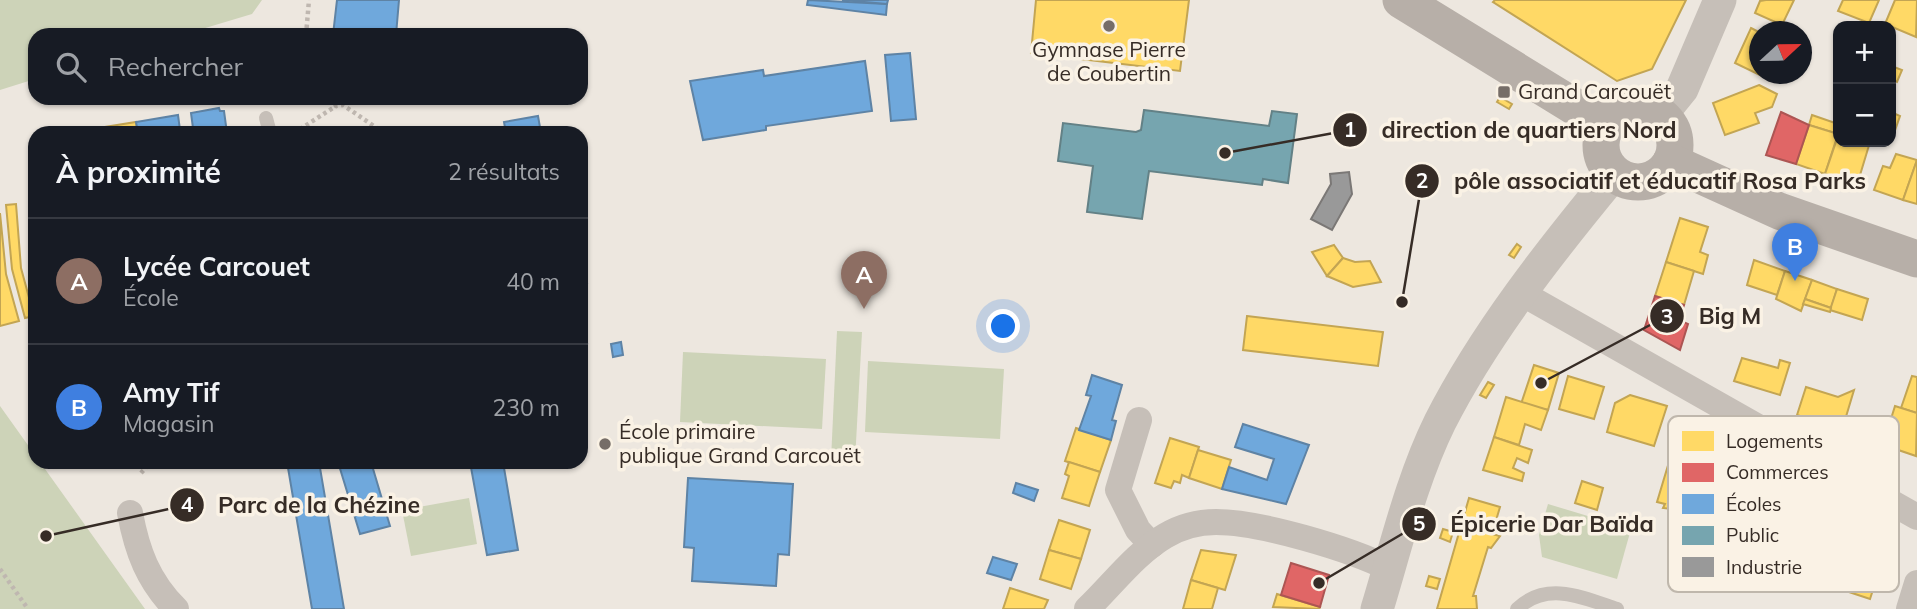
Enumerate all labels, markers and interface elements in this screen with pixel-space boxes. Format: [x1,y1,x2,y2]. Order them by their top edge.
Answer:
marker: Gymnase Pierre de Coubertin [1101,18,1117,34]
north arrow [1749,21,1812,84]
map controls [1833,21,1896,147]
button: + [1833,21,1896,84]
search box [28,28,588,105]
place label: Gymnase Pierre de Coubertin [1032,36,1186,86]
icon: search [52,48,90,86]
text: Rechercher [108,50,243,83]
place label: Grand Carcouët [1518,78,1671,104]
marker: Grand Carcouët [1496,84,1512,100]
button: − [1833,84,1896,147]
callout: direction de quartiers Nord [1333,108,1691,152]
text: direction de quartiers Nord [1381,115,1677,144]
text: 1 [1344,116,1356,142]
text: À proximité [56,153,221,191]
text: 2 résultats [448,157,560,186]
callout: pôle associatif et éducatif Rosa Parks [1405,159,1880,203]
text: pôle associatif et éducatif Rosa Parks [1454,166,1866,195]
text: 2 [1416,167,1428,193]
pin: B [1772,223,1818,281]
text: Lycée Carcouet [123,250,310,283]
pin: A [841,251,887,309]
text: A [70,267,88,296]
text: 40 m [506,267,560,296]
text: École [123,283,179,312]
callout: Big M [1650,294,1775,338]
text: Big M [1699,301,1761,330]
text: 3 [1661,303,1673,329]
your location [986,309,1020,343]
text: Amy Tif [123,376,219,409]
text: B [71,393,87,422]
text: 230 m [492,393,560,422]
text: Magasin [123,409,215,438]
legend [1668,416,1899,592]
place label: École primaire publique Grand Carcouët [619,418,861,468]
text: Logements [1726,429,1823,453]
marker: École primaire publique Grand Carcouët [597,436,613,452]
text: Commerces [1726,460,1829,484]
callout: Parc de la Chézine [169,483,434,527]
text: Parc de la Chézine [218,490,420,519]
text: 4 [181,491,194,517]
text: Écoles [1726,492,1781,516]
callout: Épicerie Dar Baïda [1401,502,1668,546]
text: Épicerie Dar Baïda [1450,509,1654,538]
text: 5 [1413,510,1425,536]
text: Public [1726,523,1779,547]
text: Industrie [1726,555,1802,579]

